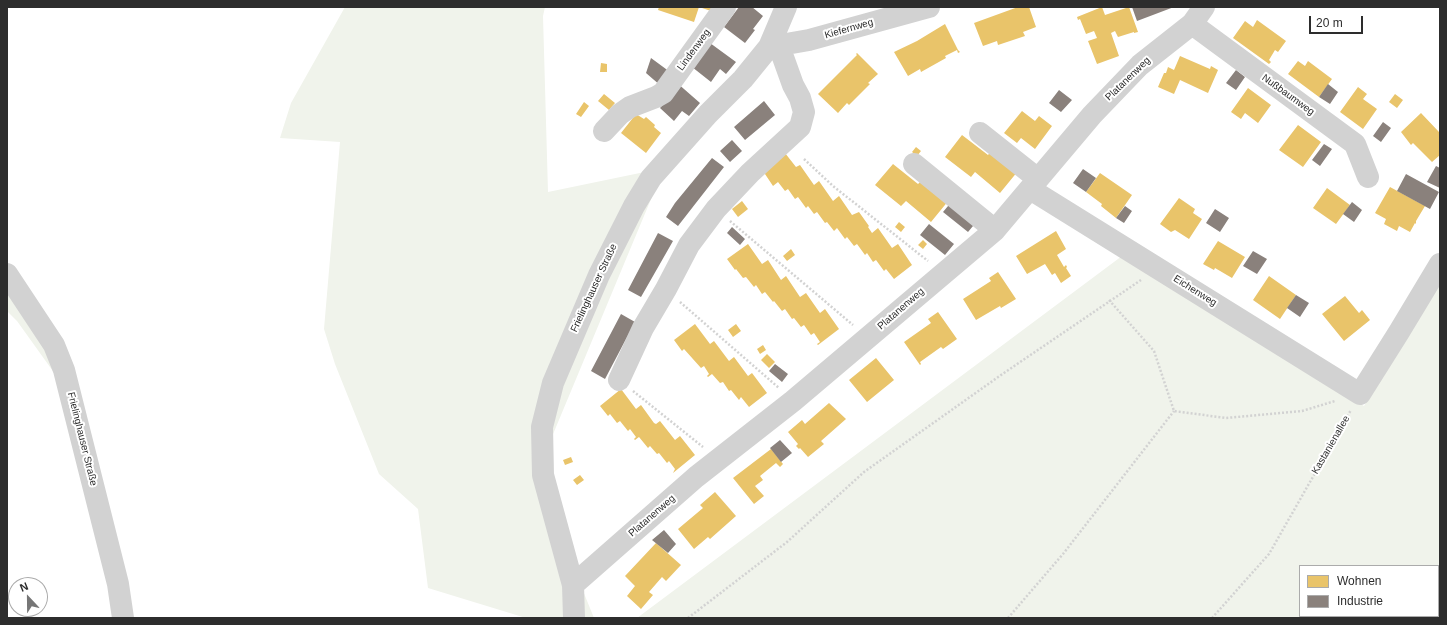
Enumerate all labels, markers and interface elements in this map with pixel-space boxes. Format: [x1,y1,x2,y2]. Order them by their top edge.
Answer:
scale bar [1311,8,1365,34]
street label: Kiefernweg [823,16,875,42]
text: 20 m [1316,16,1343,30]
street label: Lindenweg [675,27,713,73]
street label: Platanenweg [1103,55,1153,103]
street label: Nußbaumweg [1259,72,1317,118]
street label: Frielinghauser Straße [568,242,620,334]
street label: Eichenweg [1171,273,1219,309]
street label: Platanenweg [875,286,927,332]
street label: Frielinghauser Straße [65,391,99,487]
street label: Kastanienallee [1309,414,1353,476]
street label: Platanenweg [626,493,678,539]
legend [1299,565,1439,617]
text: Wohnen [1337,574,1381,588]
north arrow [8,577,48,617]
text: N [18,580,30,594]
text: Industrie [1337,594,1383,608]

